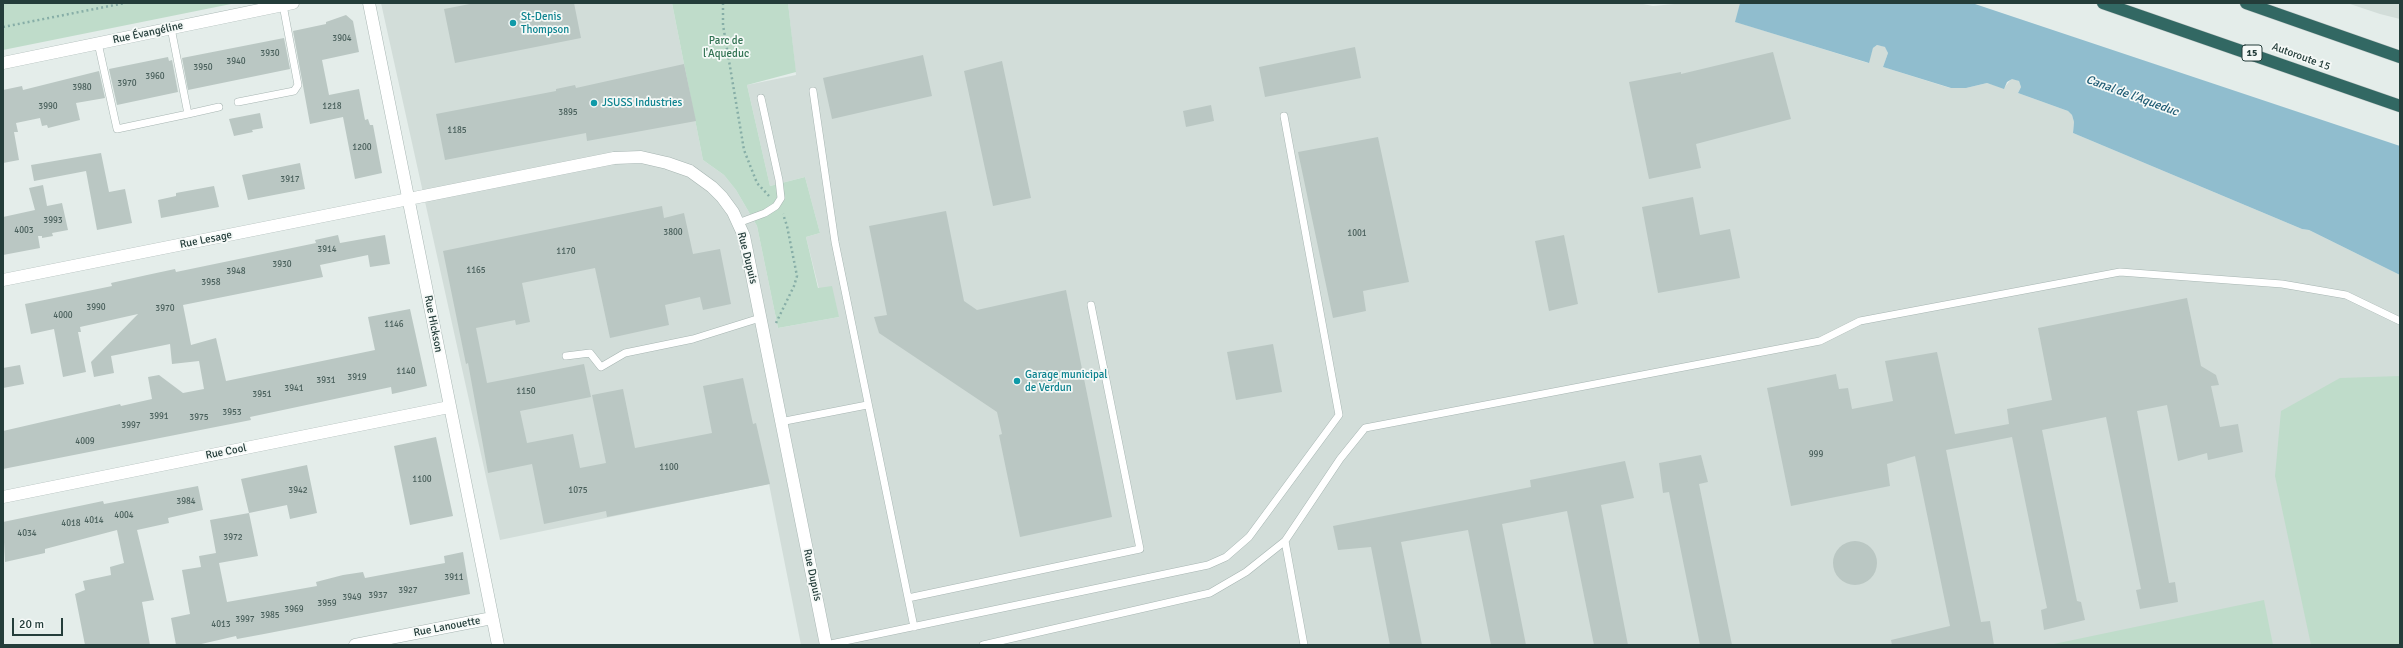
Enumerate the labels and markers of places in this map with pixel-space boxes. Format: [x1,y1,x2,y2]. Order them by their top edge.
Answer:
place label: St-Denis Thompson [521,10,569,36]
marker: St-Denis Thompson [508,18,518,28]
place label: JSUSS Industries [602,96,682,110]
marker: JSUSS Industries [589,98,599,108]
place label: Garage municipal de Verdun [1025,368,1108,394]
marker: Garage municipal de Verdun [1012,376,1022,386]

